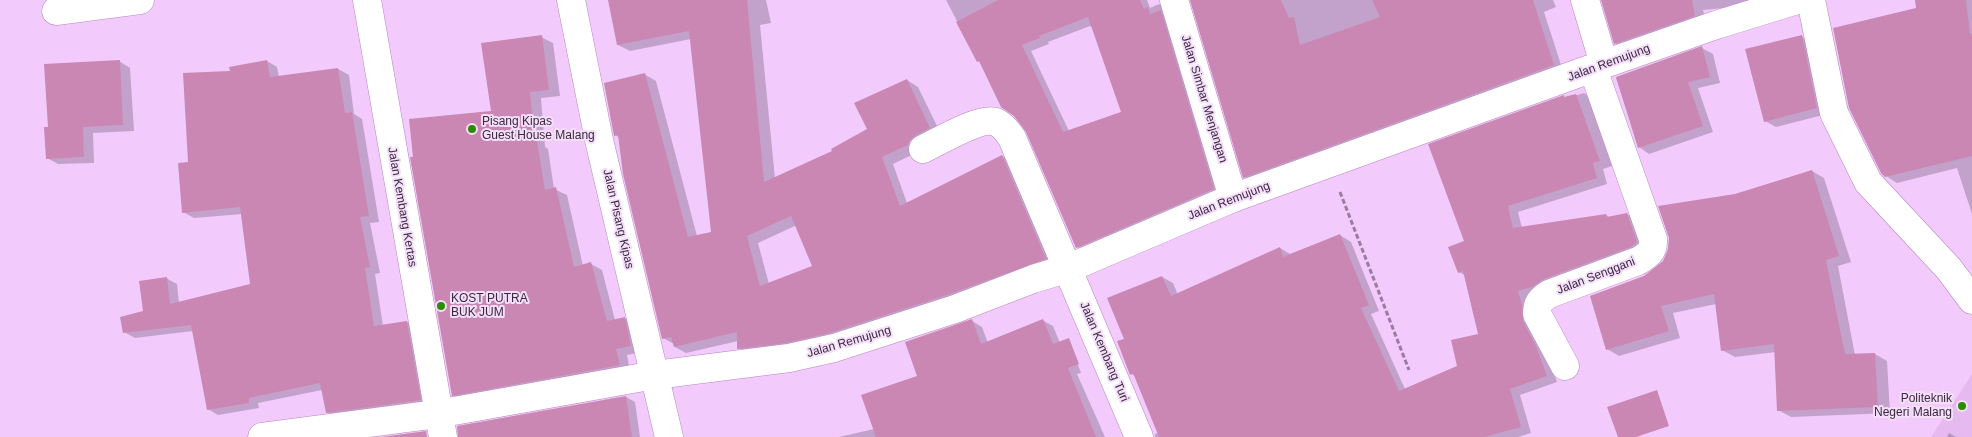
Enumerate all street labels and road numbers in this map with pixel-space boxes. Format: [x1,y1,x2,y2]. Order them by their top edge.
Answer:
street label: Jalan Simbar Menjangan [1178,33,1230,165]
street label: Jalan Remujung [1566,41,1652,85]
street label: Jalan Kembang Kertas [384,146,420,268]
street label: Jalan Pisang Kipas [600,168,636,270]
street label: Jalan Remujung [1186,179,1272,223]
street label: Jalan Senggani [1555,254,1637,298]
street label: Jalan Kembang Turi [1076,300,1132,404]
street label: Jalan Remujung [805,323,893,361]

